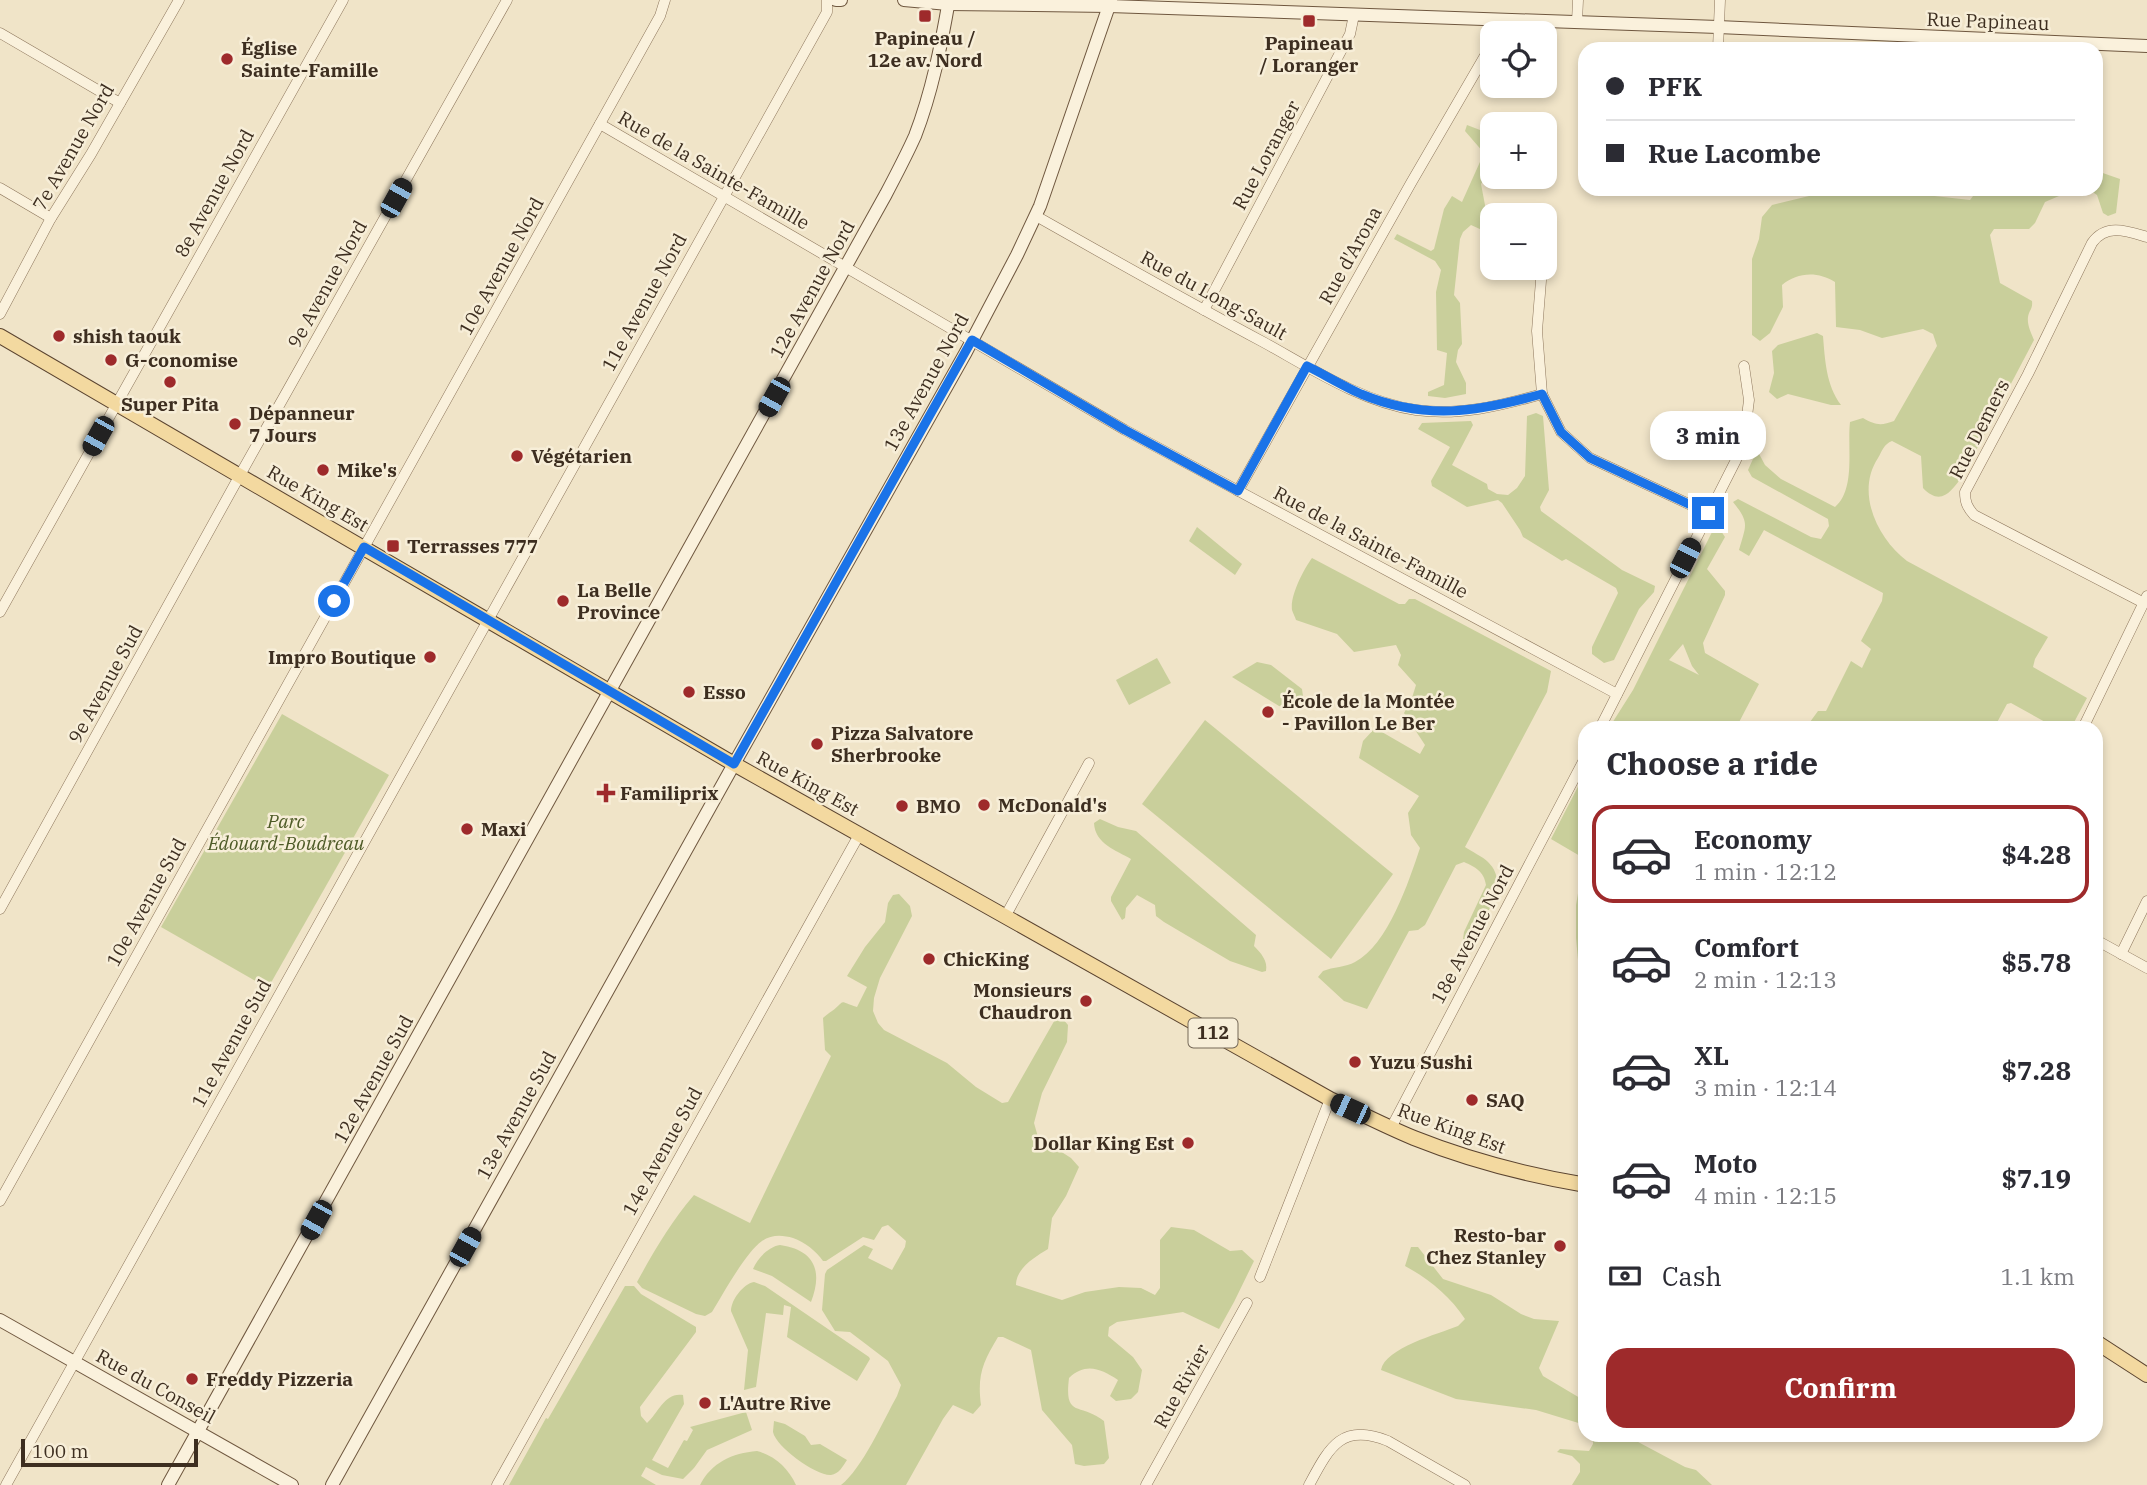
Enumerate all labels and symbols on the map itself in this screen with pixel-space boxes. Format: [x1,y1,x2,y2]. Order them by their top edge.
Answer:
street label: Rue Papineau [1926,7,2050,35]
marker: Papineau / 12e av. Nord [917,8,933,24]
marker: Papineau / Loranger [1301,13,1317,29]
place label: Papineau / 12e av. Nord [868,26,982,72]
place label: Papineau / Loranger [1260,31,1359,77]
place label: Église Sainte-Famille [241,36,379,82]
marker: Église Sainte-Famille [219,51,235,67]
street label: 7e Avenue Nord [27,79,119,215]
street label: Rue Loranger [1227,96,1305,214]
street label: Rue de la Sainte-Famille [614,105,814,235]
street label: 8e Avenue Nord [169,125,259,261]
car [377,175,416,221]
street label: 10e Avenue Nord [453,193,549,339]
street label: Rue d'Arona [1313,202,1387,308]
street label: 9e Avenue Nord [282,216,372,352]
street label: 12e Avenue Nord [764,216,860,362]
street label: 11e Avenue Nord [596,229,692,375]
street label: Rue du Long-Sault [1136,245,1292,345]
street label: 13e Avenue Nord [878,309,974,455]
place label: shish taouk [73,324,181,348]
marker: shish taouk [51,328,67,344]
place label: G-conomise [125,348,238,372]
marker: G-conomise [103,352,119,368]
marker: Super Pita [162,374,178,390]
car [755,374,794,420]
street label: Rue Demers [1944,375,2014,483]
place label: Super Pita [121,392,219,416]
place label: Dépanneur 7 Jours [249,401,355,447]
callout: 3 min [1650,412,1766,461]
car [79,413,118,459]
marker: Dépanneur 7 Jours [227,416,243,432]
place label: Végétarien [531,444,632,468]
marker: Végétarien [509,448,525,464]
place label: Mike's [337,458,397,482]
street label: Rue King Est [263,459,373,537]
marker: Mike's [315,462,331,478]
street label: Rue de la Sainte-Famille [1270,480,1472,604]
route end [1692,497,1724,529]
place label: Terrasses 777 [407,534,538,558]
car [1667,535,1704,581]
marker: Terrasses 777 [385,538,401,554]
place label: La Belle Province [577,578,661,624]
route start [318,585,350,617]
marker: La Belle Province [555,593,571,609]
street label: 9e Avenue Sud [63,621,147,747]
place label: Impro Boutique [268,645,416,669]
marker: Impro Boutique [422,649,438,665]
place label: Esso [703,680,746,704]
marker: Esso [681,684,697,700]
place label: École de la Montée - Pavillon Le Ber [1282,689,1455,735]
marker: École de la Montée - Pavillon Le Ber [1260,704,1276,720]
place label: Pizza Salvatore Sherbrooke [831,721,974,767]
marker: Pizza Salvatore Sherbrooke [809,736,825,752]
street label: Rue King Est [753,745,864,821]
place label: Familiprix [620,781,719,805]
marker: Familiprix [598,785,614,801]
place label: McDonald's [998,793,1107,817]
place label: BMO [916,794,961,818]
marker: McDonald's [976,797,992,813]
marker: BMO [894,798,910,814]
park label: Parc Édouard-Boudreau [207,809,365,855]
place label: Maxi [481,817,526,841]
marker: Maxi [459,821,475,837]
street label: 10e Avenue Sud [101,834,191,970]
street label: 18e Avenue Nord [1425,860,1519,1008]
place label: ChicKing [943,947,1029,971]
marker: ChicKing [921,951,937,967]
street label: 11e Avenue Sud [186,975,276,1111]
place label: Monsieurs Chaudron [973,978,1072,1024]
marker: Monsieurs Chaudron [1078,993,1094,1009]
street label: 12e Avenue Sud [328,1011,418,1147]
road number: 112 [1188,1018,1238,1048]
street label: 13e Avenue Sud [471,1047,561,1183]
place label: Yuzu Sushi [1369,1050,1473,1074]
marker: Yuzu Sushi [1347,1054,1363,1070]
street label: 14e Avenue Sud [617,1083,707,1219]
place label: SAQ [1486,1088,1525,1112]
car [1327,1091,1374,1127]
marker: SAQ [1464,1092,1480,1108]
street label: Rue King Est [1395,1097,1510,1159]
place label: Dollar King Est [1034,1131,1174,1155]
marker: Dollar King Est [1180,1135,1196,1151]
car [297,1197,336,1243]
place label: Resto-bar Chez Stanley [1426,1223,1547,1269]
car [446,1224,485,1270]
marker: Resto-bar Chez Stanley [1552,1238,1568,1254]
street label: Rue Rivier [1148,1339,1214,1432]
street label: Rue du Conseil [92,1343,220,1429]
place label: Freddy Pizzeria [206,1367,353,1391]
marker: Freddy Pizzeria [184,1371,200,1387]
place label: L'Autre Rive [719,1391,831,1415]
marker: L'Autre Rive [697,1395,713,1411]
scale bar [21,1436,198,1468]

